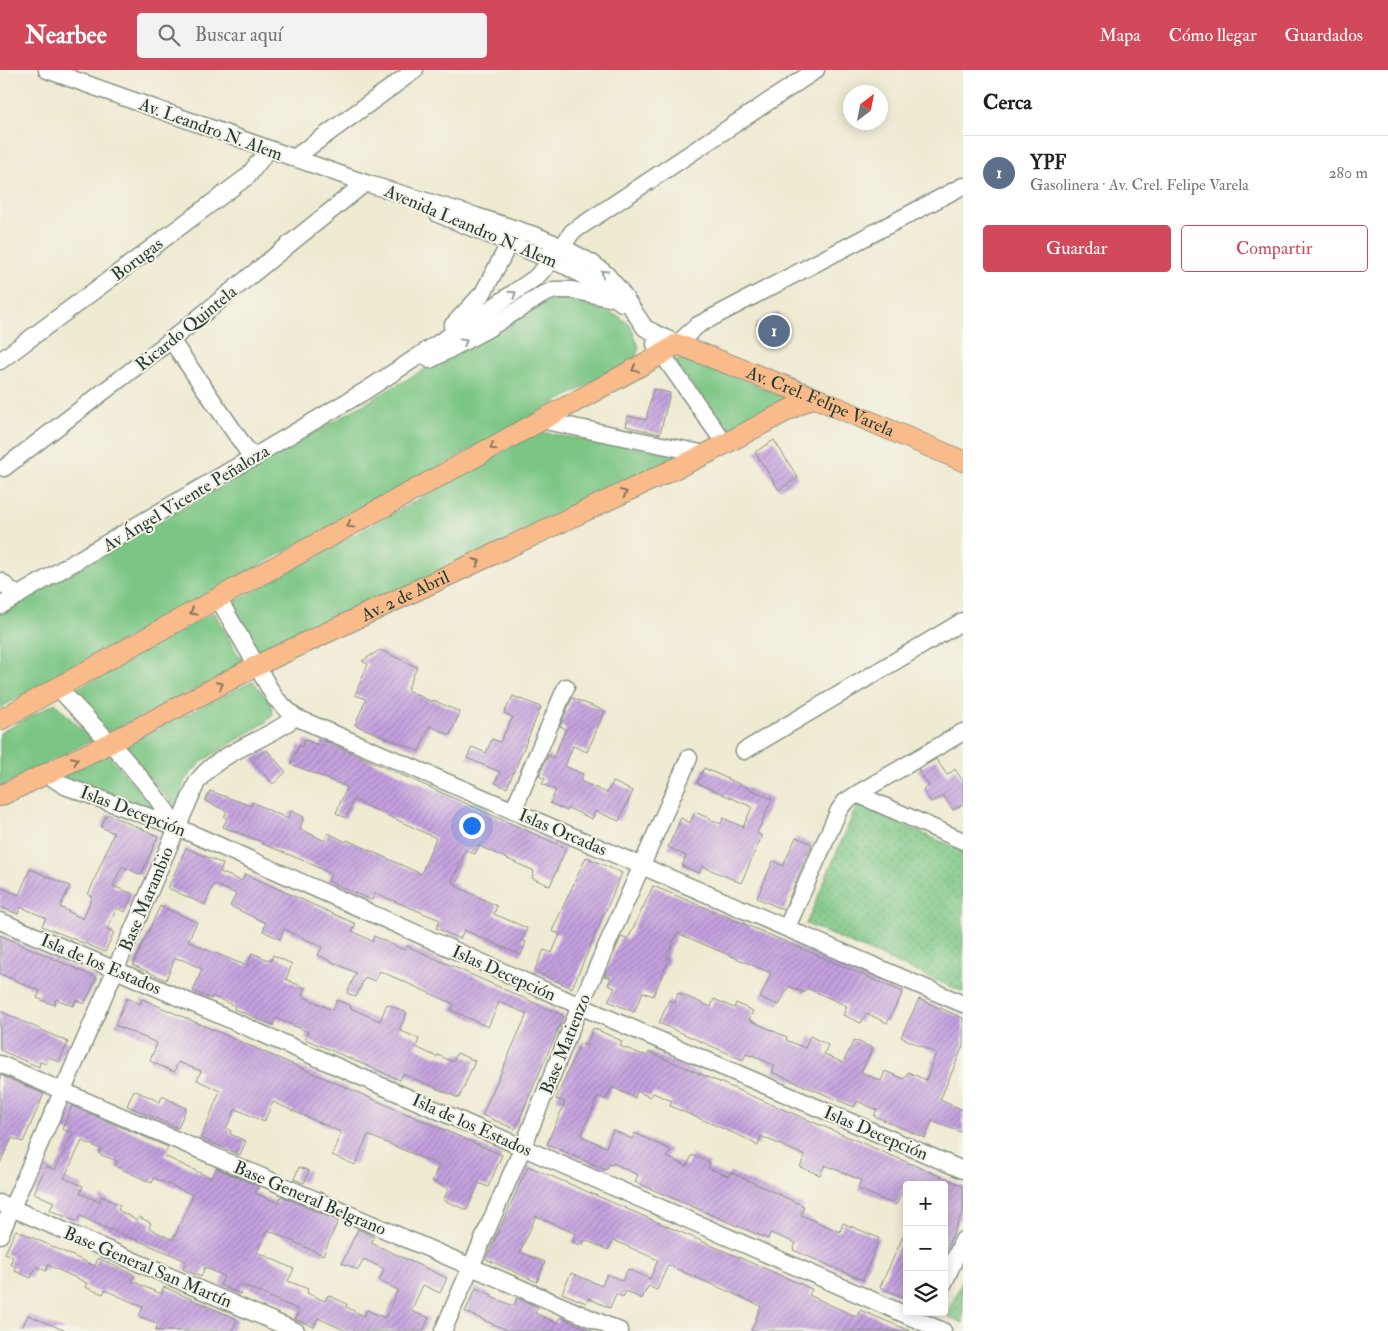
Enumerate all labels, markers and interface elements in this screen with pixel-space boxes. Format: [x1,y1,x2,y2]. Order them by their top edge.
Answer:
search box [137,13,487,58]
text: Nearbee [25,20,107,51]
icon: search [155,21,183,49]
text: Buscar aquí [195,23,283,47]
text: Mapa [1100,24,1141,47]
text: Cómo llegar [1169,24,1257,47]
text: Guardados [1285,24,1363,47]
north arrow [843,85,888,130]
text: Cerca [983,89,1032,116]
street label: Av. Leandro N. Alem [135,92,286,166]
text: YPF [1030,151,1066,175]
text: 1 [996,163,1002,183]
text: 280 m [1328,163,1368,183]
text: Gasolinera · Av. Crel. Felipe Varela [1030,175,1249,195]
street label: Avenida Leandro N. Alem [380,179,561,273]
button: Guardar [983,225,1171,272]
button: Compartir [1181,225,1368,272]
street label: Borugas [107,232,168,286]
one-way arrow [600,270,609,279]
street label: Ricardo Quintela [131,280,242,376]
one-way arrow [507,291,517,300]
pin: 1 [758,312,790,350]
one-way arrow [459,338,468,348]
street label: Av. Crel. Felipe Varela [742,361,898,443]
one-way arrow [632,363,641,373]
street label: Av Ángel Vicente Peñaloza [98,439,274,558]
one-way arrow [489,440,498,450]
one-way arrow [619,488,628,499]
one-way arrow [347,519,356,529]
one-way arrow [472,558,481,568]
street label: Av. 2 de Abril [357,565,454,627]
one-way arrow [189,606,198,616]
one-way arrow [214,681,223,691]
one-way arrow [70,755,79,766]
street label: Islas Decepción [77,781,189,842]
street label: Islas Orcadas [515,804,610,861]
your location [459,813,485,839]
street label: Base Marambio [114,843,179,955]
street label: Isla de los Estados [37,929,164,1000]
street label: Islas Decepción [448,940,559,1007]
street label: Base Matienzo [535,990,596,1098]
street label: Isla de los Estados [408,1089,535,1162]
street label: Islas Decepción [820,1101,932,1166]
street label: Base General Belgrano [230,1156,390,1241]
map controls [903,1181,948,1316]
button: + [903,1181,948,1226]
street label: Base General San Martín [60,1222,235,1313]
button: − [903,1226,948,1271]
button: layers [903,1271,948,1316]

